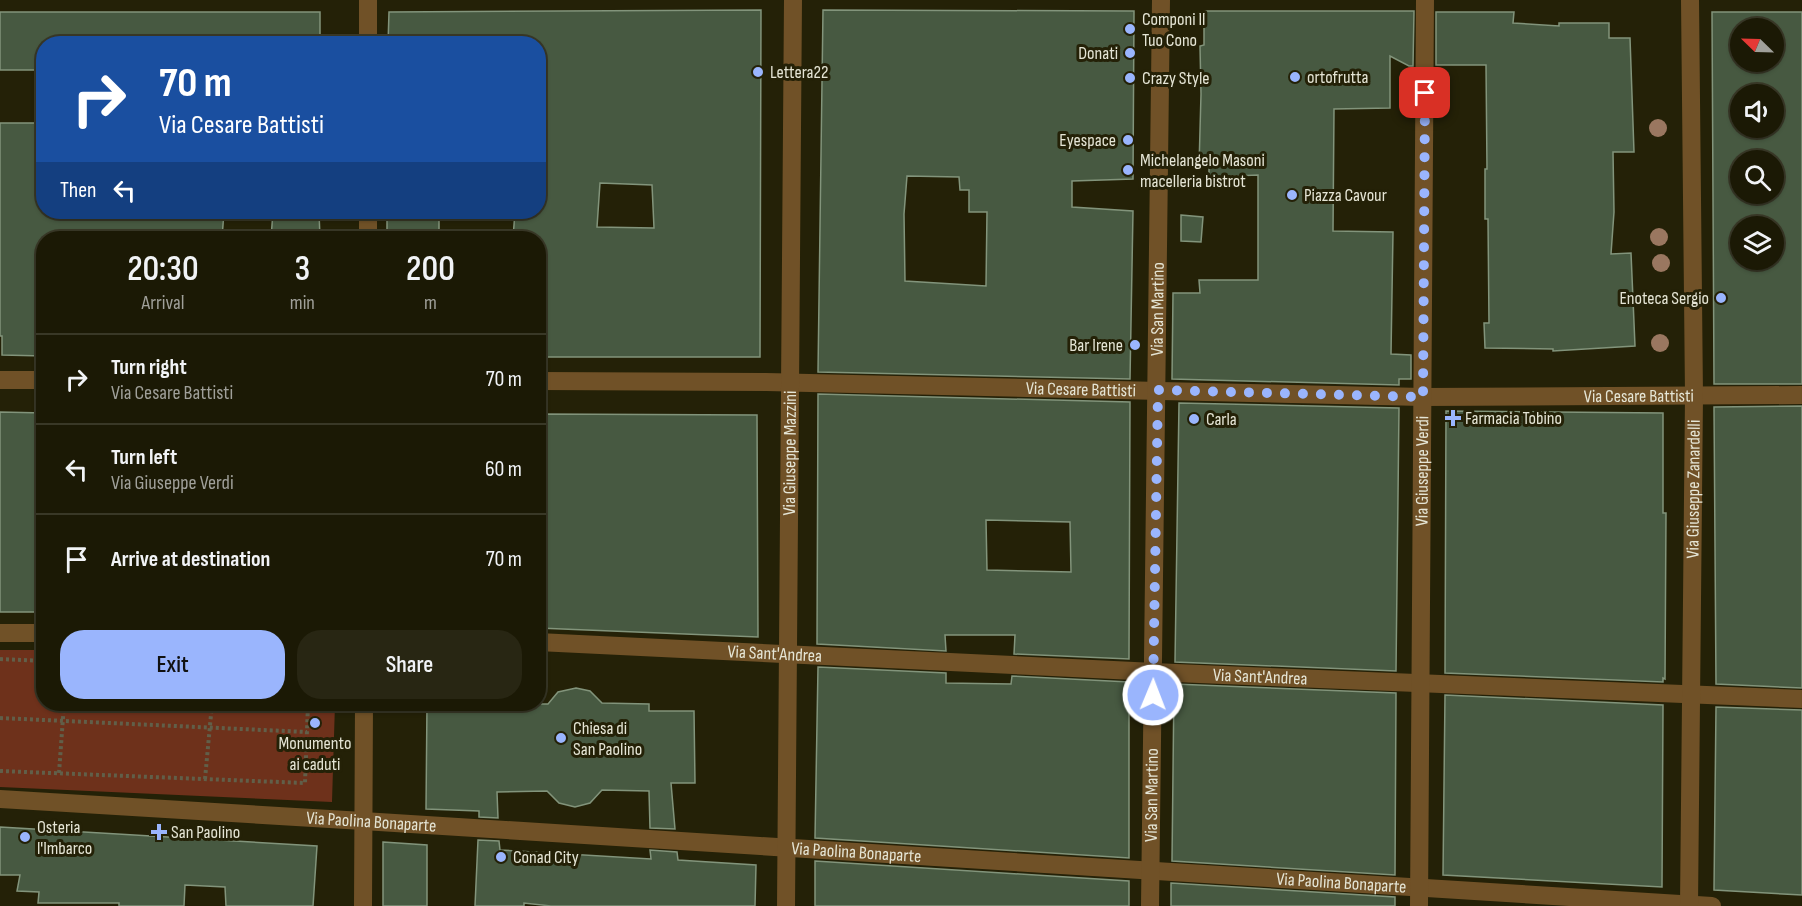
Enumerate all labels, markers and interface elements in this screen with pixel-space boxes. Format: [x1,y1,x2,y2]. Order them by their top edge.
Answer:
place label: Componi Il Tuo Cono [1142,9,1205,51]
north arrow [1730,18,1784,72]
map controls [1730,18,1784,270]
marker: Componi Il Tuo Cono [1123,22,1137,36]
place label: Donati [1078,43,1118,64]
marker: Donati [1123,46,1137,60]
text: 70 m [159,58,232,109]
icon: right [60,60,138,138]
place label: Lettera22 [770,62,828,83]
marker: Lettera22 [751,65,765,79]
place label: ortofrutta [1307,67,1368,88]
pin [1399,67,1450,118]
place label: Crazy Style [1142,68,1210,89]
marker: ortofrutta [1288,70,1302,84]
marker: Crazy Style [1123,71,1137,85]
icon: arrive [1408,76,1441,109]
button: sound [1730,84,1784,138]
text: Via Cesare Battisti [159,109,324,141]
place label: Eyespace [1059,130,1116,151]
marker: Eyespace [1121,133,1135,147]
place label: Michelangelo Masoni macelleria bistrot [1140,150,1265,192]
button: search [1730,150,1784,204]
marker: Michelangelo Masoni macelleria bistrot [1121,163,1135,177]
icon: left [108,174,141,207]
text: Then [60,177,96,204]
place label: Piazza Cavour [1304,185,1387,206]
marker: Piazza Cavour [1285,188,1299,202]
button: layers [1730,216,1784,270]
text: 20:30 [127,248,199,291]
text: 3 [295,248,310,291]
text: 200 [406,248,455,291]
street label: Via San Martino [1147,262,1169,356]
place label: Enoteca Sergio [1619,288,1709,309]
text: Arrival [141,291,184,315]
text: min [290,291,315,315]
text: m [424,291,437,315]
marker: Enoteca Sergio [1714,291,1728,305]
place label: Bar Irene [1069,335,1123,356]
marker: Bar Irene [1128,338,1142,352]
text: Turn right [111,354,187,381]
icon: right [60,363,93,396]
text: 70 m [486,366,522,393]
street label: Via Cesare Battisti [1026,378,1136,401]
text: Via Cesare Battisti [111,381,233,405]
street label: Via Cesare Battisti [1584,386,1694,407]
street label: Via Giuseppe Mazzini [779,390,801,516]
place label: Farmacia Tobino [1465,408,1562,429]
place label: Carla [1206,409,1237,430]
marker: Farmacia Tobino [1446,411,1460,425]
marker: Carla [1187,412,1201,426]
street label: Via Giuseppe Verdi [1412,416,1433,526]
street label: Via Giuseppe Zanardelli [1682,419,1705,559]
text: Turn left [111,444,177,471]
icon: left [60,453,93,486]
text: 60 m [485,456,522,483]
text: Via Giuseppe Verdi [111,471,234,495]
icon: arrive [60,543,93,576]
text: Arrive at destination [111,546,270,573]
text: 70 m [486,546,522,573]
button: Exit [60,630,285,699]
button: Share [297,630,522,699]
street label: Via Sant'Andrea [727,641,822,667]
position arrow [1121,663,1185,727]
street label: Via Sant'Andrea [1213,665,1308,689]
marker: Monumento ai caduti [308,716,322,730]
place label: Chiesa di San Paolino [573,718,642,760]
marker: Chiesa di San Paolino [554,731,568,745]
place label: Monumento ai caduti [279,733,351,775]
street label: Via San Martino [1141,748,1163,842]
street label: Via Paolina Bonaparte [306,808,437,837]
place label: Osteria l'Imbarco [37,817,92,859]
place label: San Paolino [171,822,240,843]
marker: San Paolino [152,825,166,839]
marker: Osteria l'Imbarco [18,830,32,844]
street label: Via Paolina Bonaparte [791,838,922,867]
place label: Conad City [513,847,579,868]
marker: Conad City [494,850,508,864]
street label: Via Paolina Bonaparte [1276,869,1407,898]

